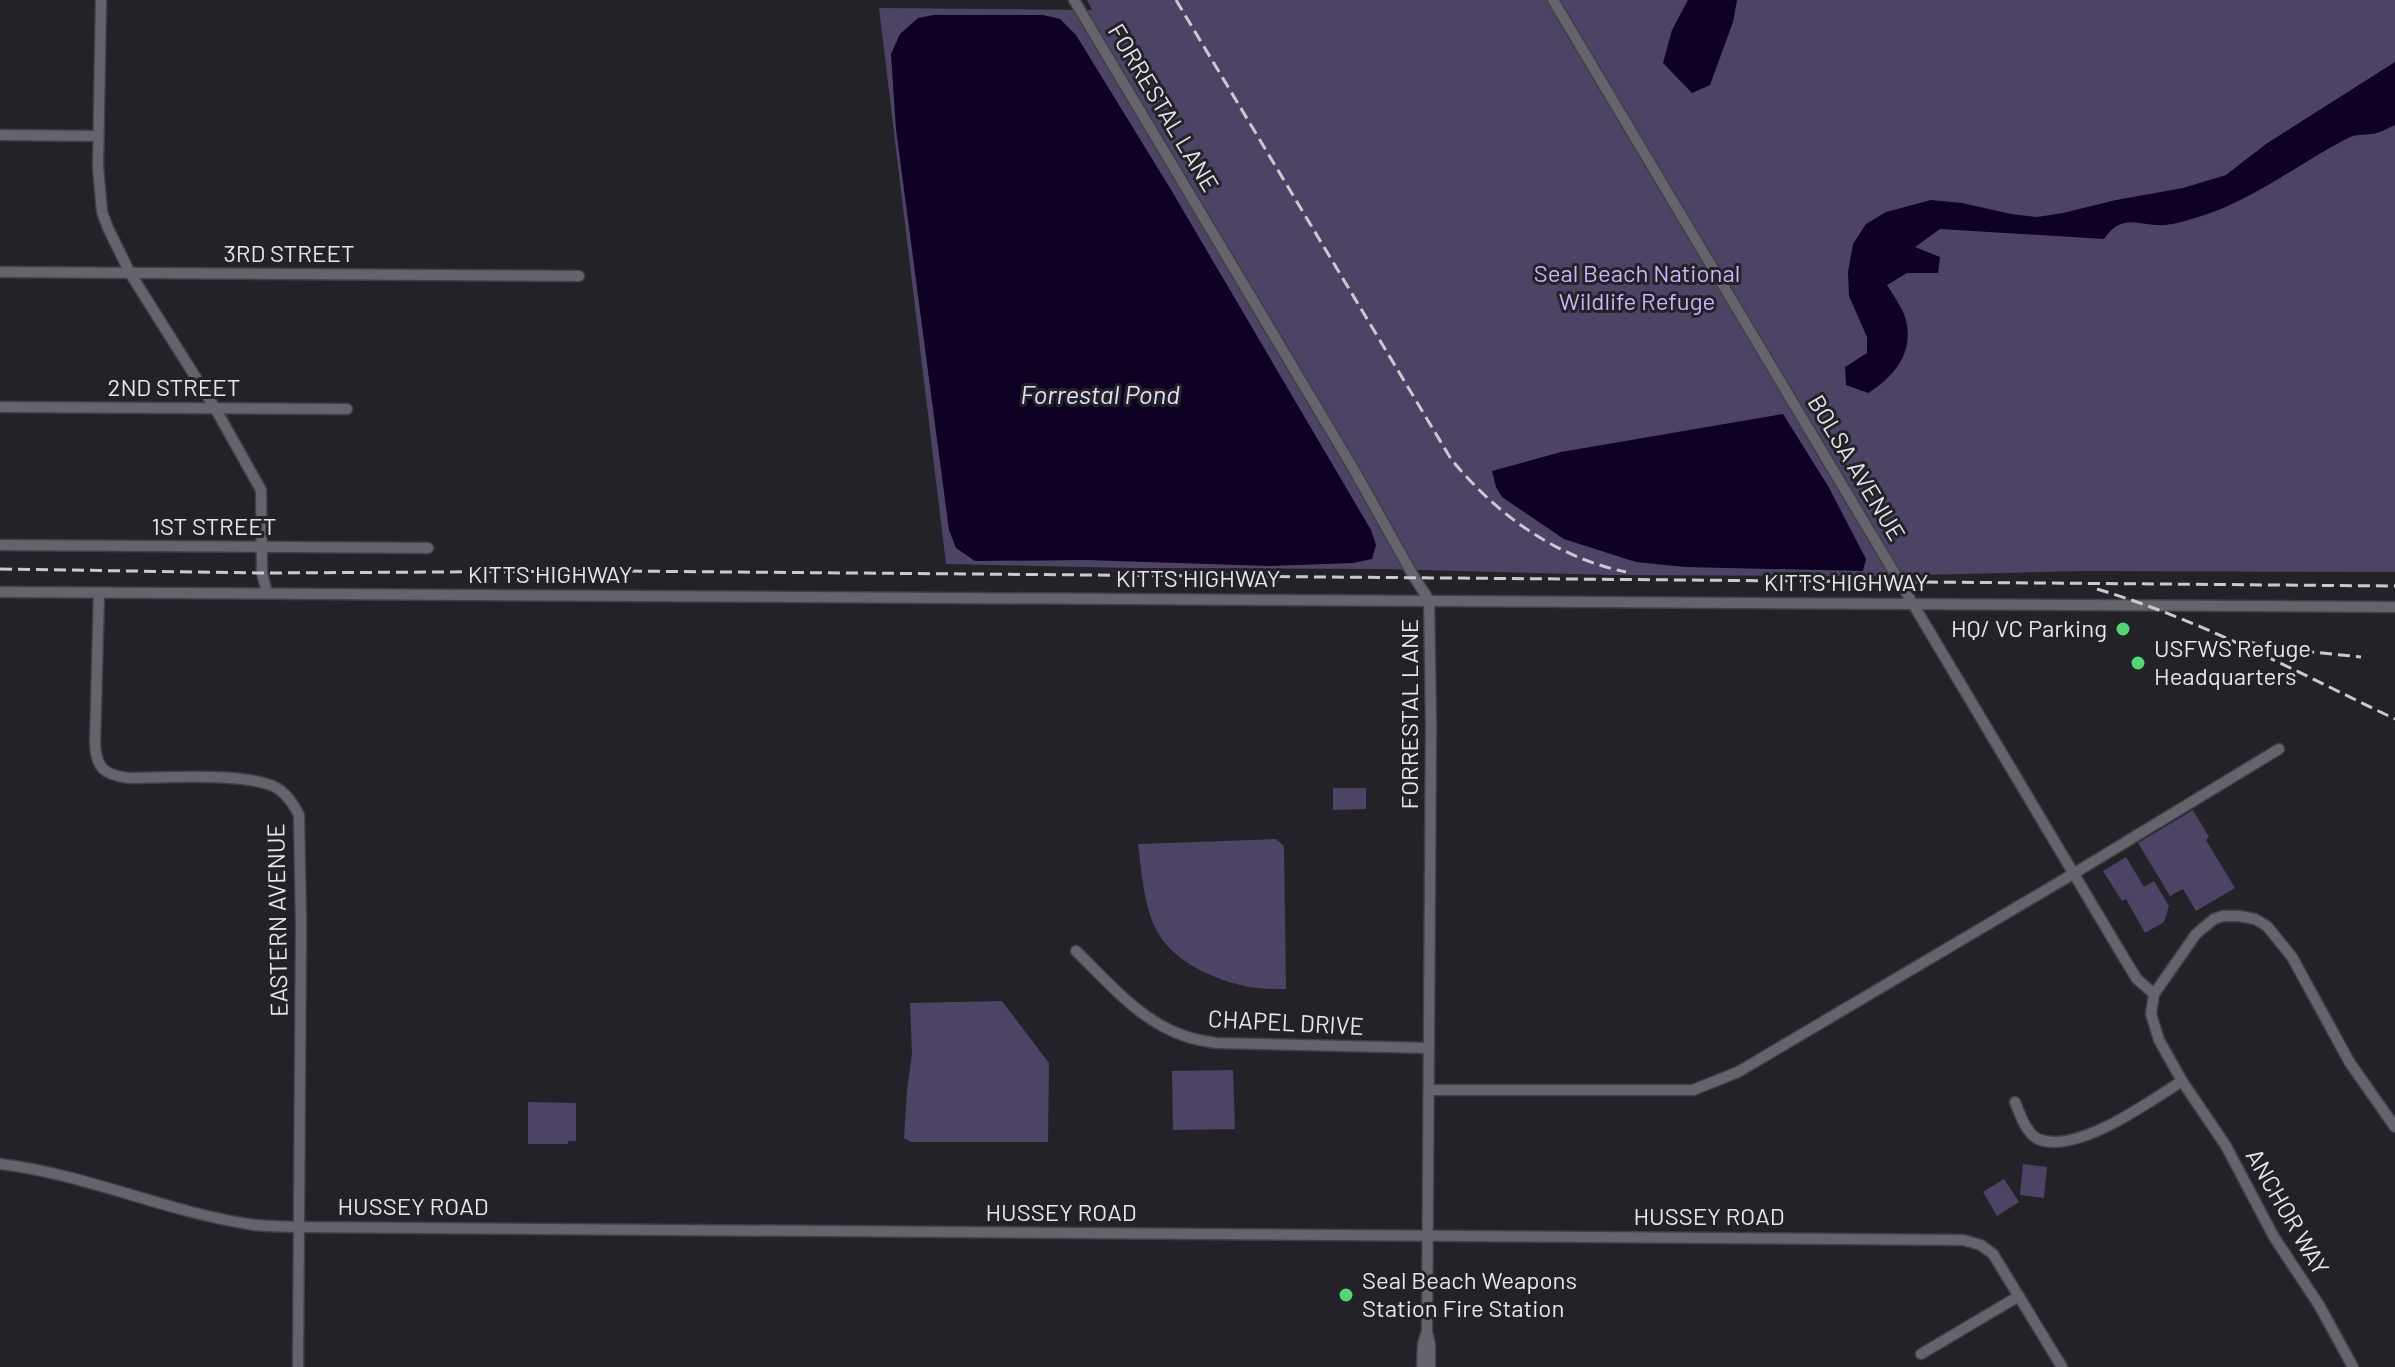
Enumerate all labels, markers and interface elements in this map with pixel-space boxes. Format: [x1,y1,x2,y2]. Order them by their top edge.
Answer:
street label: FORRESTAL LANE [1103,18,1226,196]
street label: 3RD STREET [223,238,355,267]
park label: Seal Beach National Wildlife Refuge [1534,258,1740,315]
street label: 2ND STREET [108,372,240,401]
water label: Forrestal Pond [1020,378,1180,409]
street label: BOLSA AVENUE [1802,389,1912,545]
street label: 1ST STREET [152,511,276,540]
street label: KITTS HIGHWAY [468,559,632,588]
street label: KITTS HIGHWAY [1116,563,1280,592]
street label: KITTS HIGHWAY [1764,567,1928,596]
place label: HQ/ VC Parking [1951,613,2107,642]
street label: FORRESTAL LANE [1394,619,1423,809]
marker: HQ/ VC Parking [2114,620,2132,638]
place label: USFWS Refuge Headquarters [2154,633,2311,690]
marker: USFWS Refuge Headquarters [2129,654,2147,672]
street label: EASTERN AVENUE [260,823,293,1017]
street label: CHAPEL DRIVE [1207,1003,1365,1040]
street label: ANCHOR WAY [2241,1143,2336,1279]
street label: HUSSEY ROAD [337,1191,489,1220]
street label: HUSSEY ROAD [985,1197,1137,1226]
street label: HUSSEY ROAD [1633,1201,1785,1230]
place label: Seal Beach Weapons Station Fire Station [1362,1265,1577,1322]
marker: Seal Beach Weapons Station Fire Station [1337,1286,1355,1304]

